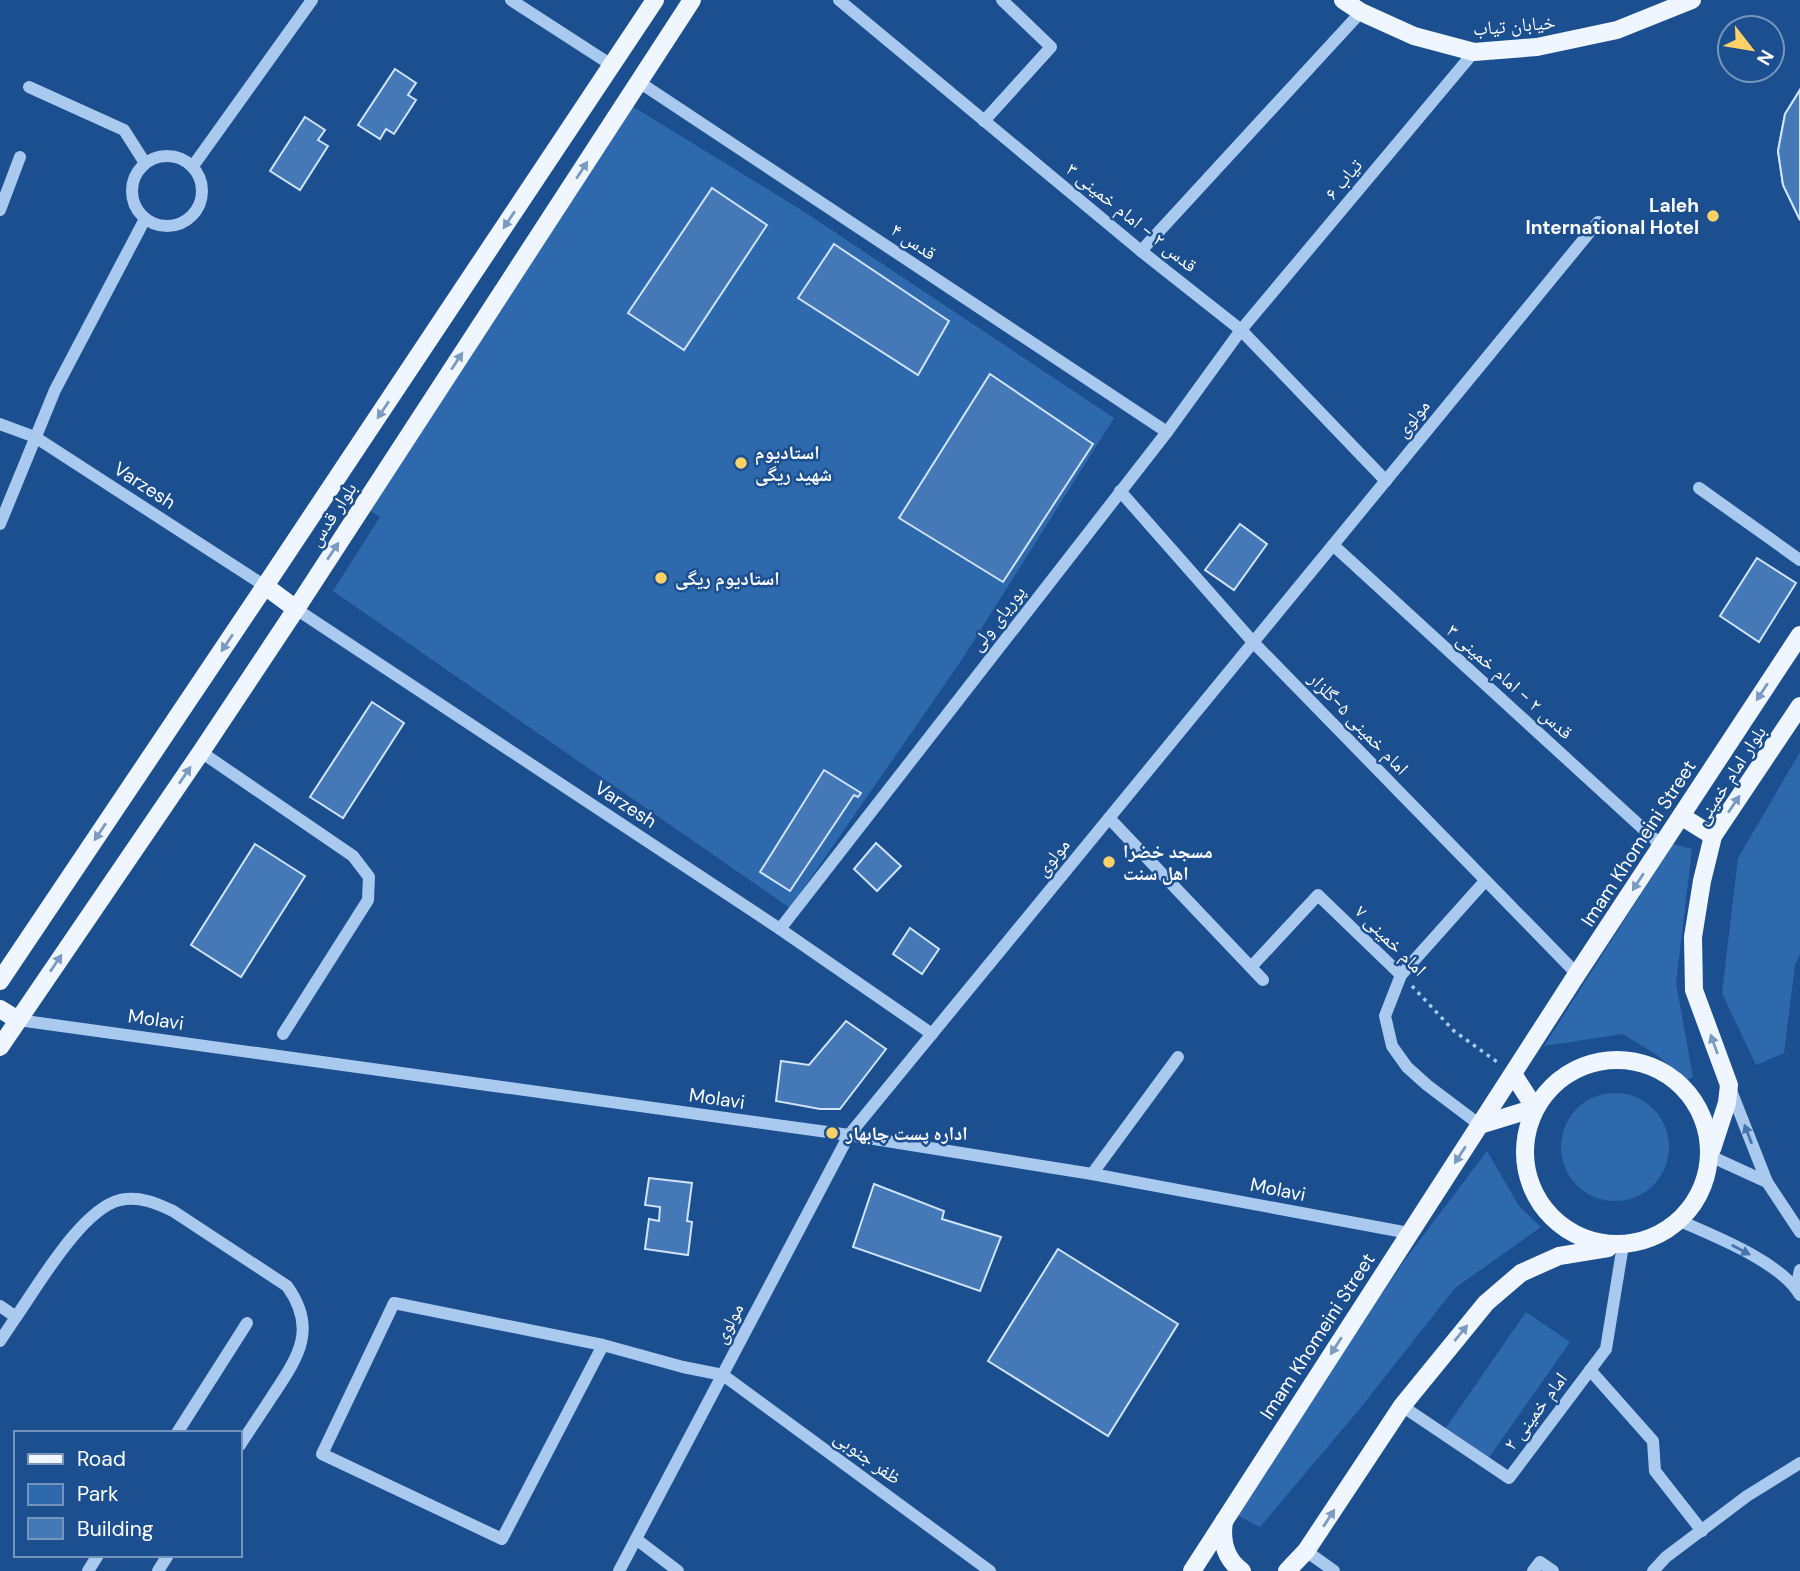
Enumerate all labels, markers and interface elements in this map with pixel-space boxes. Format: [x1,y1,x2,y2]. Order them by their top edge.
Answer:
street label: خیابان تیاب [1472,9,1556,42]
north arrow [1716,14,1786,84]
text: N [1751,45,1779,70]
street label: تیاب ۶ [1319,153,1368,205]
street label: قدس ۲ - امام خمینی ۳ [1060,157,1202,279]
one-way arrow [575,161,588,180]
place label: Laleh International Hotel [1525,193,1699,240]
marker: Laleh International Hotel [1705,208,1721,224]
one-way arrow [503,211,516,230]
street label: قدس ۴ [886,217,941,266]
one-way arrow [451,351,464,371]
street label: مولوی [1389,394,1435,443]
one-way arrow [376,401,390,419]
place label: استادیوم شهید ریگی [755,440,832,487]
marker: استادیوم شهید ریگی [733,455,749,471]
street label: Varzesh [109,456,180,515]
street label: بلوار قدس [302,477,362,551]
one-way arrow [326,542,339,561]
place label: استادیوم ریگی [675,566,780,592]
marker: استادیوم ریگی [653,570,669,586]
street label: پوریای ولی [964,580,1031,656]
street label: قدس ۲ - امام خمینی ۳ [1441,618,1578,745]
one-way arrow [220,634,234,652]
street label: امام خمینی ۵-گلزار [1302,666,1414,781]
one-way arrow [1756,683,1769,702]
street label: بلوار امام خمینی [1689,721,1773,830]
street label: Imam Khomeini Street [1575,755,1702,931]
one-way arrow [178,766,191,785]
street label: Varzesh [590,775,661,834]
one-way arrow [1728,795,1741,814]
one-way arrow [94,822,107,841]
street label: مولوی [1029,833,1075,882]
place label: مسجد خضرا اهل سنت [1123,839,1213,886]
marker: مسجد خضرا اهل سنت [1101,854,1117,870]
one-way arrow [1631,873,1644,892]
street label: امام خمینی ۷ [1349,899,1432,982]
one-way arrow [49,954,63,972]
street label: Molavi [126,1003,185,1036]
one-way arrow [1708,1034,1719,1055]
street label: Molavi [687,1082,746,1115]
place label: اداره پست چابهار [845,1121,968,1146]
one-way arrow [1743,1123,1754,1144]
marker: اداره پست چابهار [824,1125,840,1141]
one-way arrow [1453,1146,1467,1164]
street label: Molavi [1248,1172,1308,1207]
one-way arrow [1731,1244,1751,1255]
street label: Imam Khomeini Street [1254,1248,1381,1424]
street label: مولوی [707,1299,749,1348]
one-way arrow [1453,1324,1468,1341]
one-way arrow [1329,1337,1343,1355]
street label: امام خمینی ۲ [1498,1367,1574,1456]
street label: ظفر جنوبی [829,1425,906,1490]
legend [14,1431,242,1557]
text: Road [77,1445,126,1473]
text: Park [77,1480,119,1508]
one-way arrow [1322,1508,1335,1527]
text: Building [77,1515,154,1543]

